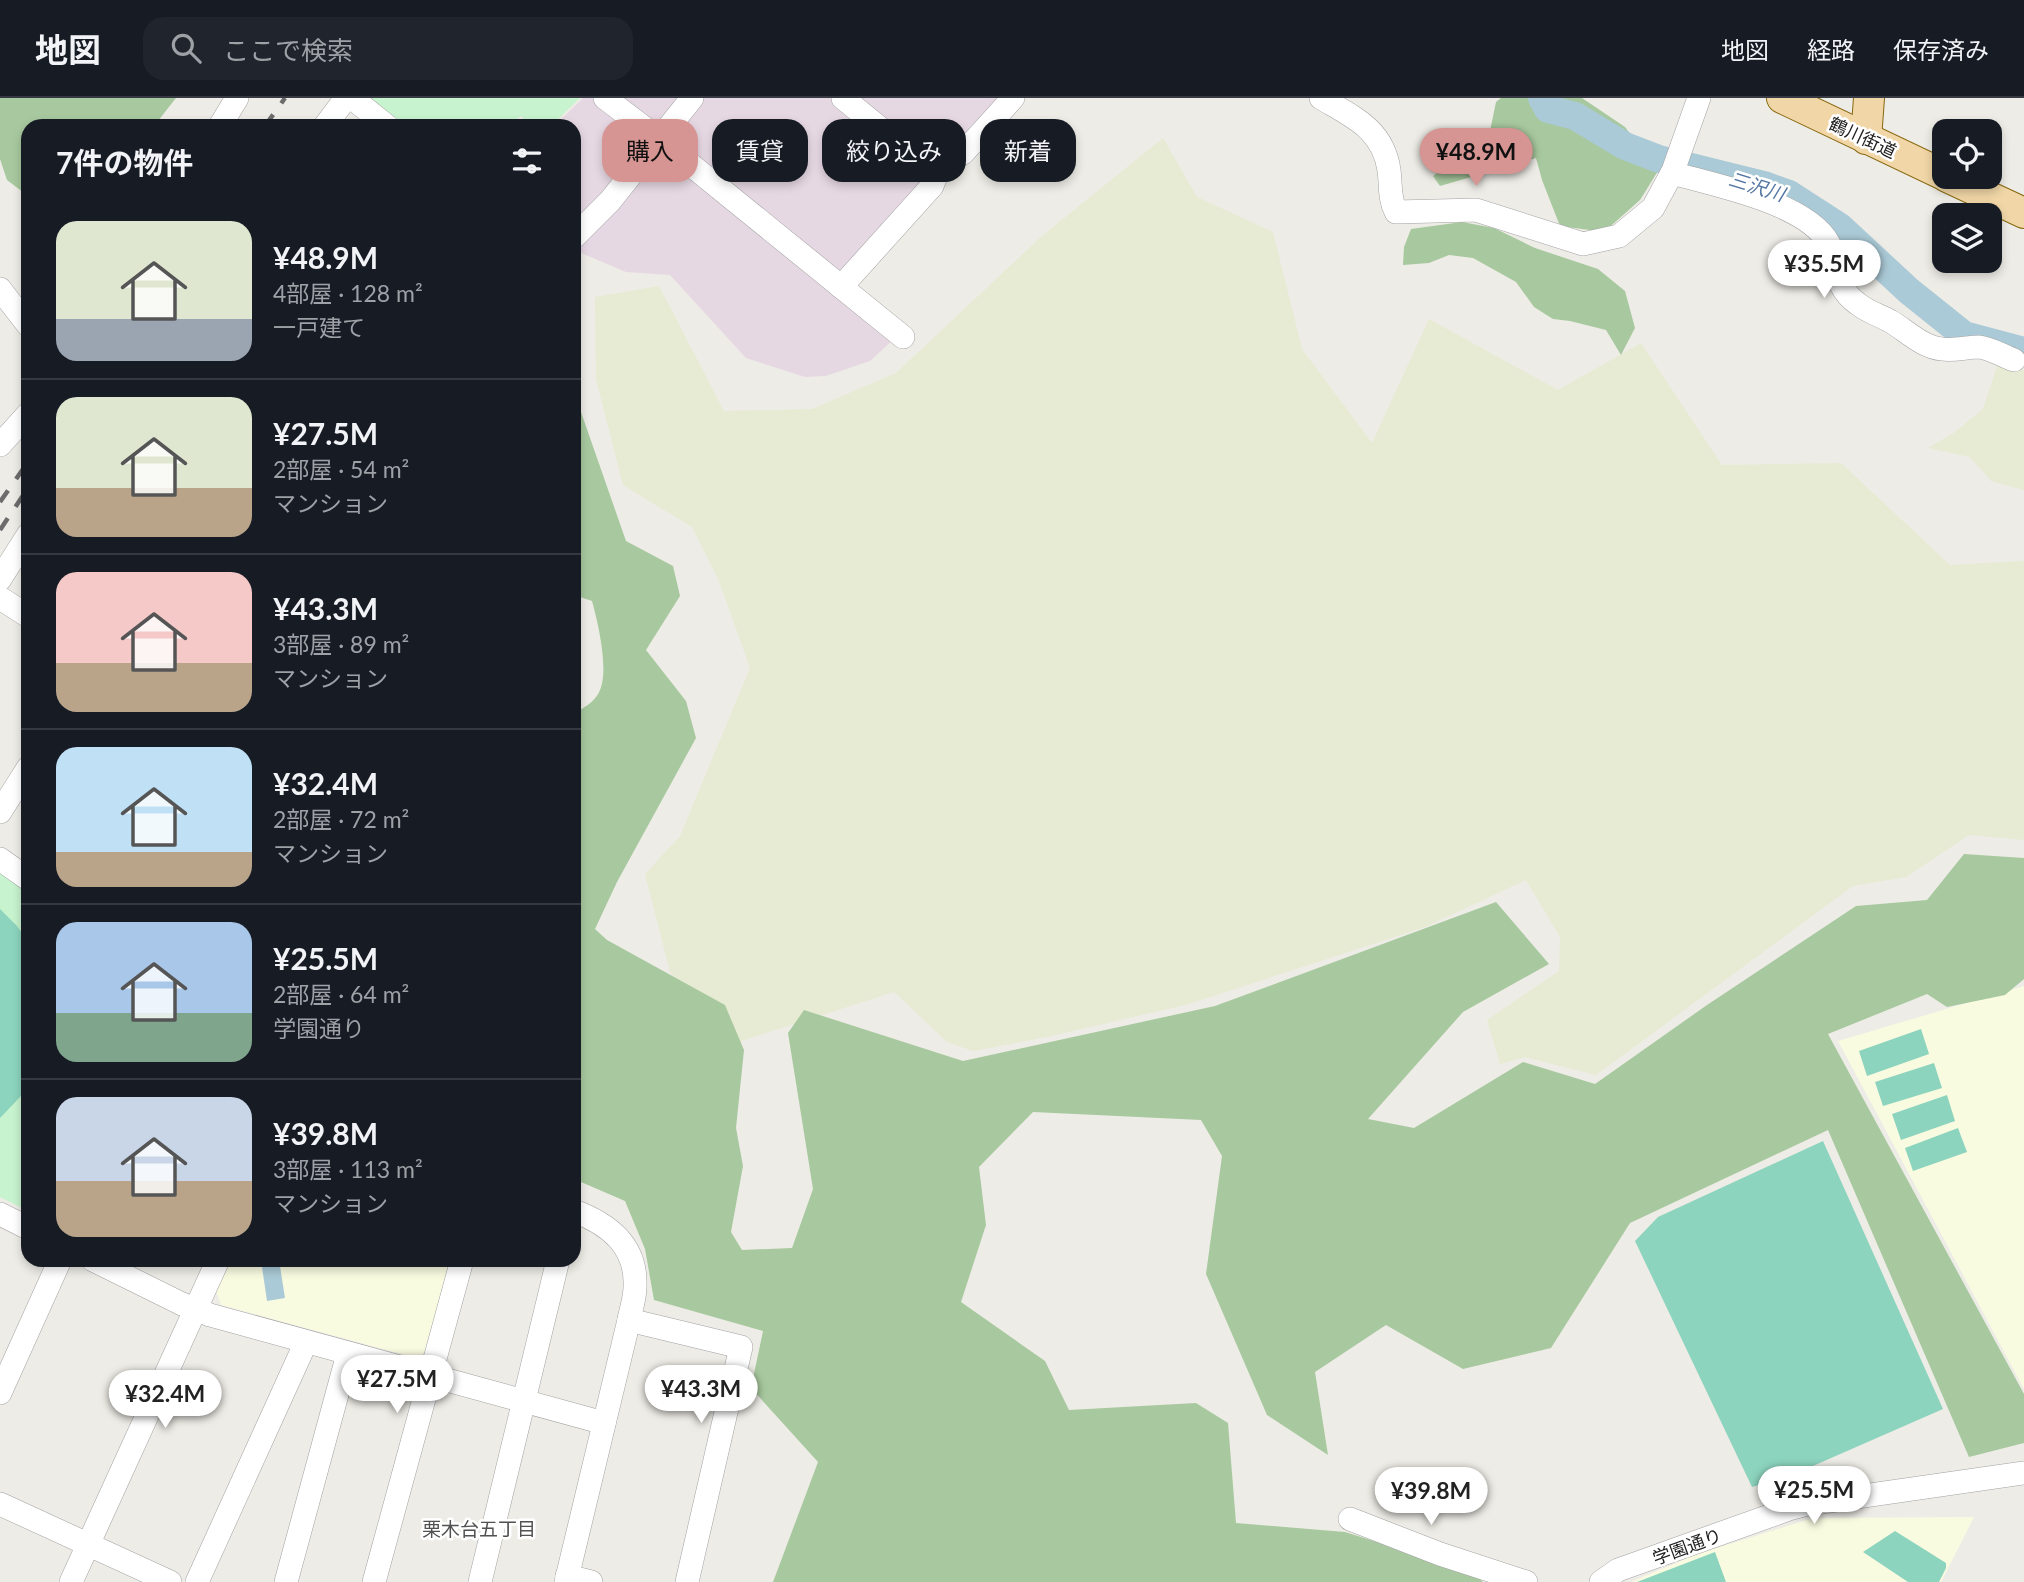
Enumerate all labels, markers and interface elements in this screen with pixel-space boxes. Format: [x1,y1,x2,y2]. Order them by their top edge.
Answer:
search box [143,17,633,80]
text: 地図 [35,29,101,69]
icon: search [167,29,205,67]
text: ここで検索 [223,34,353,66]
text: 地図 [1721,35,1769,64]
text: 経路 [1807,35,1855,64]
text: 保存済み [1893,35,1989,64]
street label: 鶴川街道 [1826,112,1900,162]
chip: 購入 [602,119,698,182]
chip: 賃貸 [712,119,808,182]
chip: 絞り込み [822,119,966,182]
chip: 新着 [980,119,1076,182]
map controls [1932,119,2002,273]
button: locate [1932,119,2002,189]
pin: ¥48.9M [1419,129,1533,188]
text: ¥48.9M [1436,137,1516,165]
icon: filters [508,142,546,180]
text: 7件の物件 [56,144,193,180]
water label: 三沢川 [1726,167,1790,206]
button: layers [1932,203,2002,273]
text: ¥48.9M [273,239,378,275]
pin: ¥35.5M [1767,240,1881,300]
icon: home [112,249,196,333]
text: ¥35.5M [1784,249,1864,277]
text: 4部屋 · 128 m² [273,279,423,307]
text: 一戸建て [273,313,365,341]
text: ¥27.5M [273,415,378,451]
icon: home [112,425,196,509]
text: 2部屋 · 54 m² [273,455,409,483]
text: マンション [273,489,388,517]
text: ¥43.3M [273,590,378,626]
icon: home [112,600,196,684]
text: 3部屋 · 89 m² [273,630,409,658]
text: マンション [273,664,388,692]
text: ¥32.4M [273,765,378,801]
icon: home [112,775,196,859]
text: 2部屋 · 72 m² [273,805,409,833]
text: マンション [273,839,388,867]
text: ¥25.5M [273,940,378,976]
icon: home [112,950,196,1034]
text: 2部屋 · 64 m² [273,980,409,1008]
text: 学園通り [273,1014,365,1042]
text: ¥39.8M [273,1115,378,1151]
icon: home [112,1125,196,1209]
text: 3部屋 · 113 m² [273,1155,423,1183]
text: マンション [273,1189,388,1217]
pin: ¥27.5M [340,1356,454,1415]
text: ¥27.5M [357,1364,437,1392]
pin: ¥43.3M [644,1366,758,1425]
pin: ¥32.4M [108,1370,222,1430]
text: ¥43.3M [661,1374,741,1402]
text: ¥32.4M [125,1379,205,1407]
pin: ¥25.5M [1757,1466,1871,1526]
pin: ¥39.8M [1374,1468,1488,1527]
text: ¥25.5M [1774,1475,1854,1503]
text: ¥39.8M [1391,1476,1471,1504]
district label: 栗木台五丁目 [422,1517,536,1540]
street label: 学園通り [1649,1523,1725,1569]

